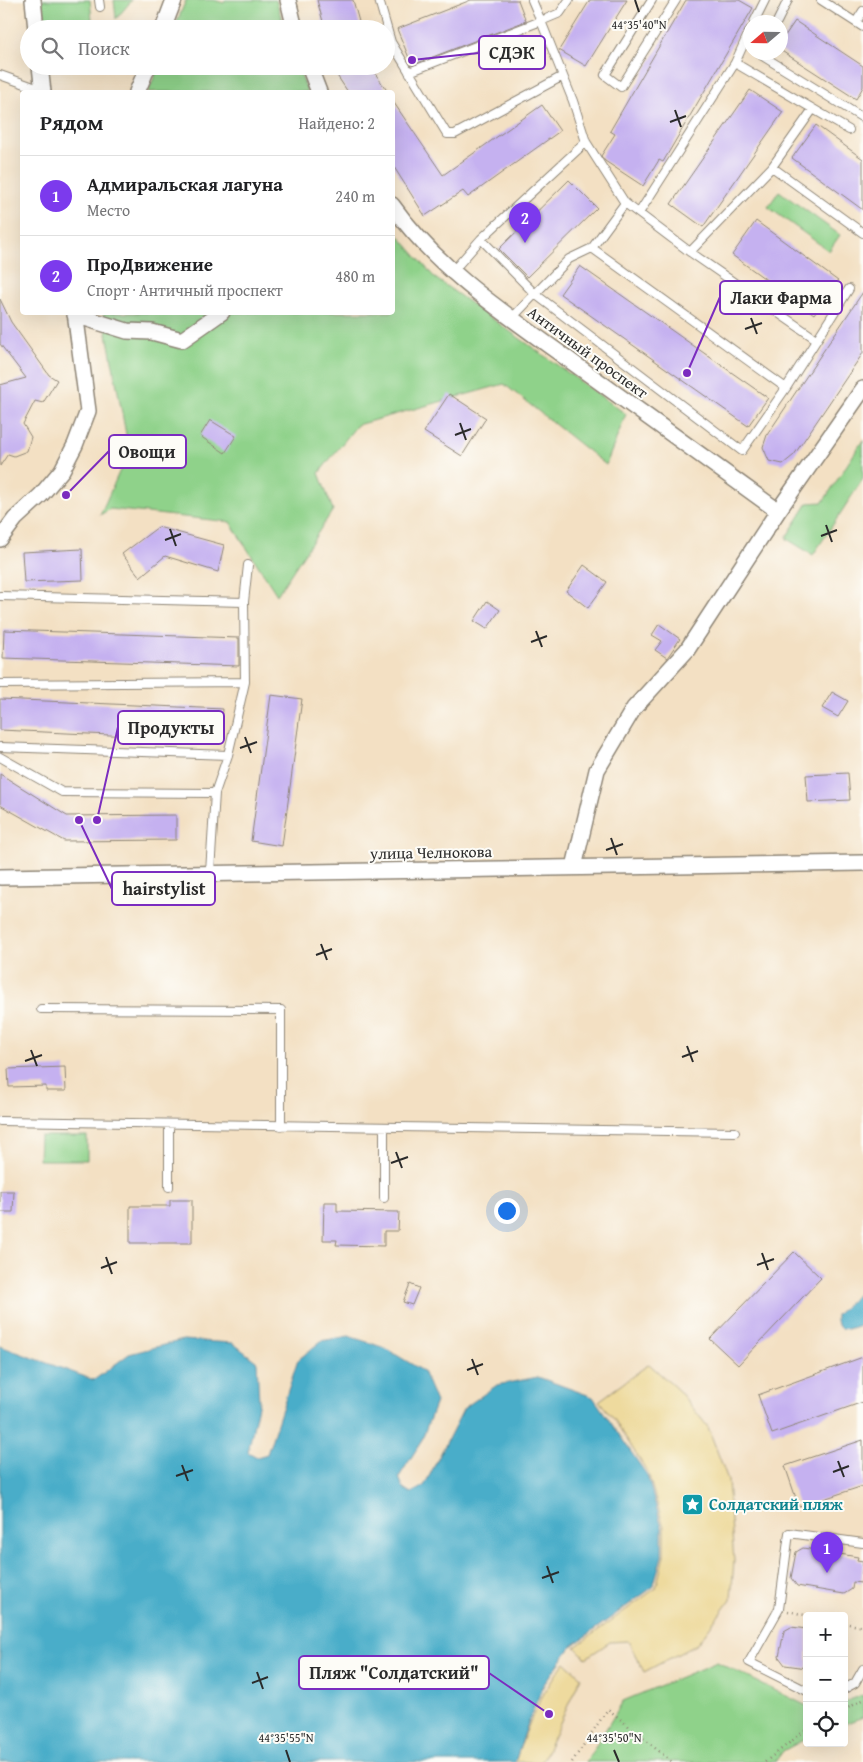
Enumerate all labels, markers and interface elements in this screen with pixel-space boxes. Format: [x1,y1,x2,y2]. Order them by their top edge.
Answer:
north arrow [743,15,788,60]
text: 44°35'40"N [611,16,667,33]
search box [20,20,395,75]
icon: search [38,34,66,62]
text: Поиск [78,34,130,62]
callout: СДЭК [479,36,545,69]
text: СДЭК [489,39,535,66]
text: Рядом [40,107,103,138]
text: Найдено: 2 [298,111,375,135]
text: Адмиральская лагуна [87,170,283,198]
text: 1 [52,184,60,208]
text: 240 m [335,184,375,208]
text: Место [87,198,130,222]
pin: 2 [509,202,541,243]
text: ПроДвижение [87,250,213,278]
text: 2 [52,264,60,288]
text: 480 m [335,264,375,288]
text: Спорт · Античный проспект [87,278,283,302]
callout: Лаки Фарма [720,281,842,314]
text: Лаки Фарма [730,284,832,311]
street label: Античный проспект [523,300,653,404]
callout: Овощи [109,435,186,468]
text: Овощи [119,438,175,465]
callout: Продукты [118,711,224,744]
text: Продукты [128,714,214,741]
street label: улица Челнокова [369,839,493,865]
callout: hairstylist [112,872,215,905]
text: hairstylist [122,875,206,902]
your location [494,1198,520,1224]
place icon: Солдатский пляж [681,1492,705,1516]
place label: Солдатский пляж [709,1492,843,1516]
pin: 1 [811,1532,843,1573]
map controls [803,1612,848,1747]
button: + [803,1612,848,1657]
callout: Пляж "Солдатский" [299,1656,489,1689]
button: − [803,1657,848,1702]
text: Пляж "Солдатский" [309,1659,479,1686]
button: locate [803,1702,848,1747]
text: 44°35'55"N [258,1729,314,1746]
text: 44°35'50"N [586,1729,642,1746]

